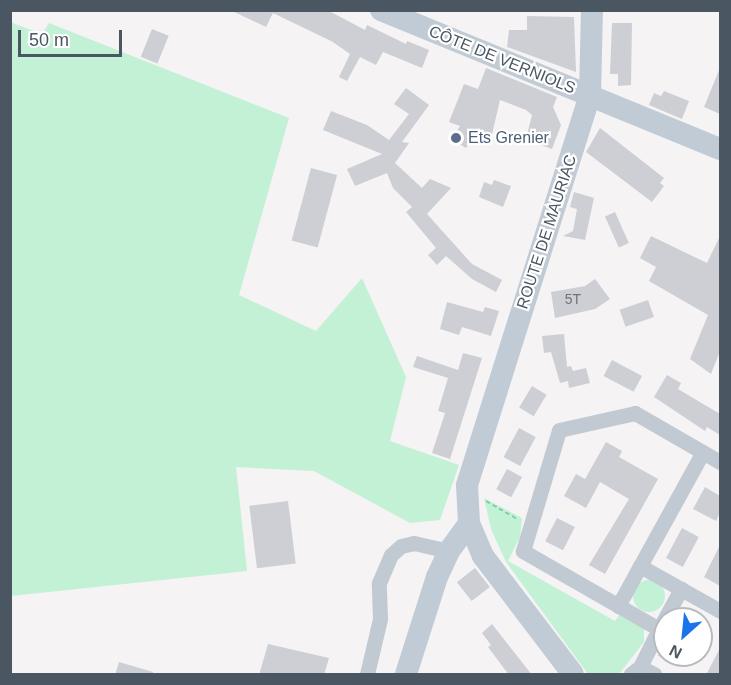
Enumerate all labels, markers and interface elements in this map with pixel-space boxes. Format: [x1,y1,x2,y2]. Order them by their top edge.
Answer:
scale bar [21,18,124,56]
street label: CÔTE DE VERNIOLS [426,22,578,98]
text: 50 m [29,30,69,50]
place label: Ets Grenier [468,128,549,148]
marker: Ets Grenier [449,131,463,145]
street label: ROUTE DE MAURIAC [513,153,581,311]
house number: 5T [565,291,581,307]
north arrow [653,607,713,667]
text: N [666,642,685,662]

